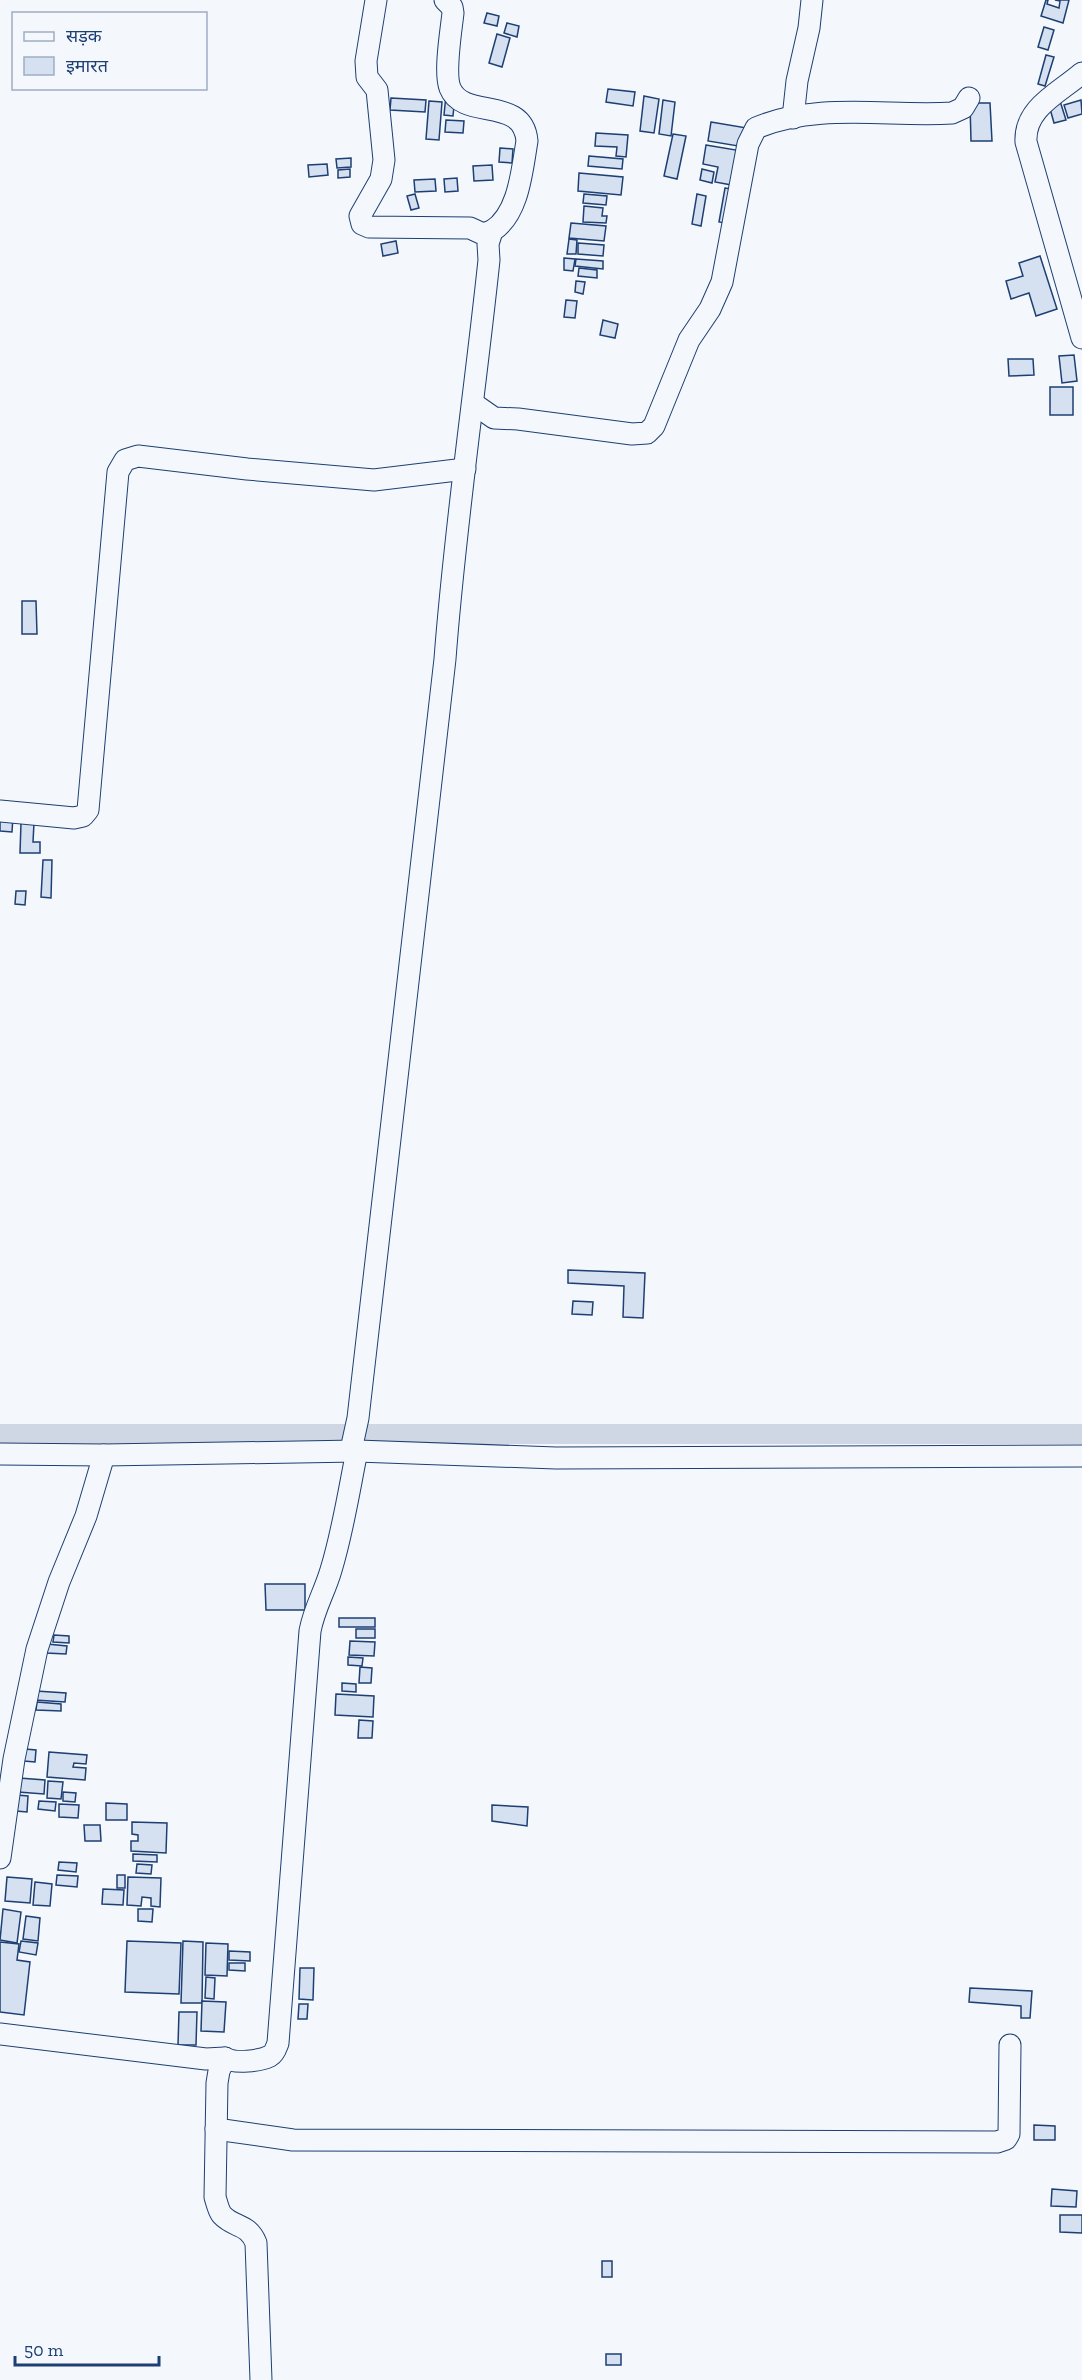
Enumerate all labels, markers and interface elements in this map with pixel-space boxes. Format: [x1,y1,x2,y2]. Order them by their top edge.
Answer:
legend [12,12,207,90]
text: सड़क [66,25,103,47]
text: इमारत [66,55,109,77]
scale bar [15,2329,159,2367]
text: 50 m [24,2339,64,2361]

